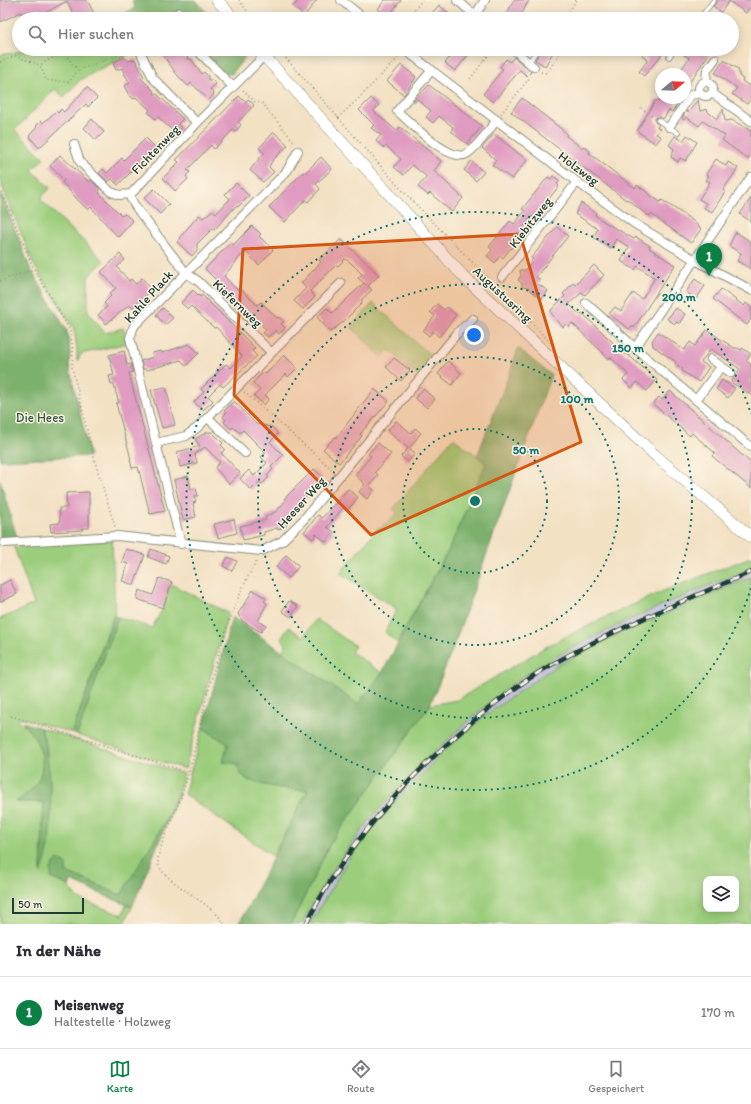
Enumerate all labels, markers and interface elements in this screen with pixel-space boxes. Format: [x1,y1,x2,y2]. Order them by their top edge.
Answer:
search box [12,12,739,56]
icon: search [26,23,48,45]
text: Hier suchen [58,25,134,43]
north arrow [655,68,691,104]
street label: Fichtenweg [128,121,183,177]
street label: Holzweg [555,148,602,189]
street label: Kiebitzweg [506,194,555,251]
pin: 1 [696,243,722,276]
street label: Augustusring [470,263,535,326]
street label: Kahle Plack [121,267,176,326]
street label: Kiefernweg [210,276,266,331]
text: 200 m [662,290,697,304]
your location [464,325,484,345]
text: 150 m [612,341,645,355]
text: 100 m [560,392,594,406]
park label: Die Hees [16,410,64,425]
text: 50 m [513,443,540,457]
street label: Heeser Weg [274,473,329,531]
centre of rings [468,494,482,508]
map controls [703,876,739,912]
button: layers [703,876,739,912]
scale bar [12,896,84,915]
text: 50 m [18,898,42,911]
text: In der Nähe [16,940,101,960]
text: Meisenweg [54,996,124,1014]
text: 1 [26,1005,32,1020]
text: 170 m [701,1005,735,1020]
text: Haltestelle · Holzweg [54,1014,171,1029]
tab: Karte [107,1058,133,1095]
tab: Route [347,1058,375,1095]
tab: Gespeichert [588,1058,644,1095]

